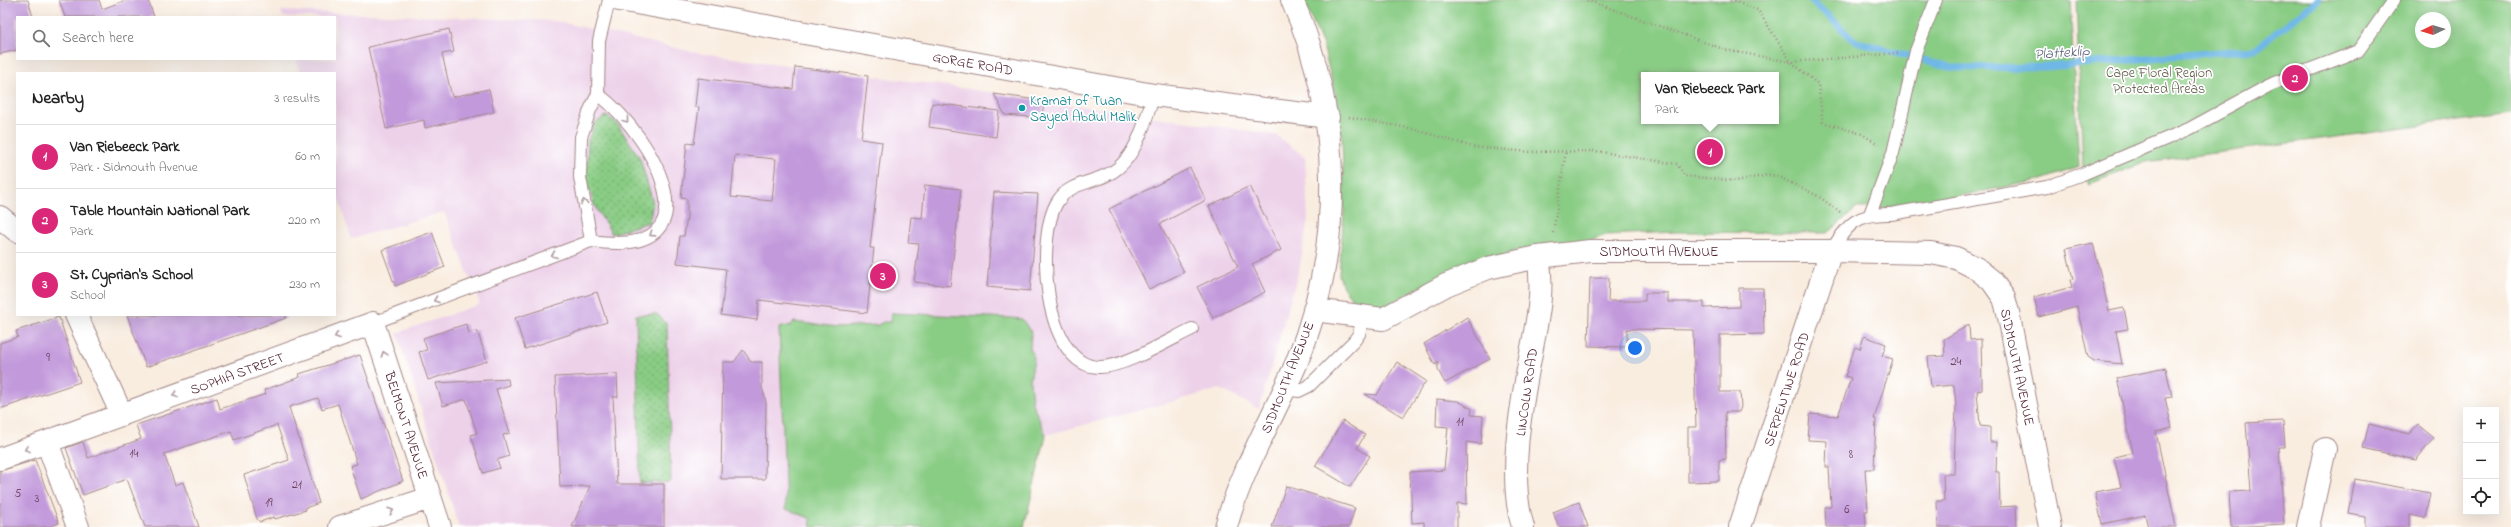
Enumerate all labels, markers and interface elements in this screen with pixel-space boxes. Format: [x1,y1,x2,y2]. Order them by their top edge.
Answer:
north arrow [2415,12,2451,48]
search box [16,16,336,60]
icon: search [30,27,52,49]
text: Search here [62,27,134,49]
water label: Platteklip [2034,40,2091,66]
street label: GORGE ROAD [931,47,1015,82]
park label: Cape Floral Region Protected Areas [2106,63,2212,100]
pin: 2 [2282,63,2308,93]
popup [1641,72,1779,124]
text: Van Riebeeck Park [1655,78,1765,100]
text: Nearby [32,86,84,111]
text: 3 results [274,89,320,108]
place label: Kramat of Tuan Sayed Abdul Malik [1030,91,1138,129]
text: Park [1655,100,1679,119]
marker: Kramat of Tuan Sayed Abdul Malik [1017,103,1027,113]
one-way arrow [622,116,629,123]
text: Van Riebeeck Park [70,136,179,158]
pin: 1 [1697,137,1723,167]
text: 1 [43,147,47,166]
text: 60 m [295,147,320,166]
text: Park · Sidmouth Avenue [70,158,198,177]
one-way arrow [580,199,589,205]
text: Table Mountain National Park [70,200,250,222]
text: 2 [42,211,48,230]
text: 220 m [288,211,320,230]
text: Park [70,222,94,241]
one-way arrow [649,229,656,237]
street label: SIDMOUTH AVENUE [1599,242,1719,263]
one-way arrow [551,250,558,258]
pin: 3 [870,261,896,291]
text: St. Cyprian's School [70,264,193,286]
text: 3 [42,275,48,294]
text: 230 m [289,275,320,294]
text: School [70,286,106,305]
one-way arrow [433,295,440,303]
street label: SIDMOUTH AVENUE [1994,307,2039,428]
street label: SIDMOUTH AVENUE [1256,318,1320,437]
street label: SERPENTINE ROAD [1759,330,1816,449]
one-way arrow [333,332,340,340]
your location [1625,338,1645,358]
street label: LINCOLN ROAD [1511,347,1544,437]
street label: SOPHIA STREET [188,348,288,401]
house number: 9 [46,349,50,367]
one-way arrow [380,351,388,358]
house number: 24 [1951,353,1962,371]
street label: BELMONT AVENUE [378,368,433,482]
one-way arrow [172,391,179,399]
map controls [2463,407,2499,515]
button: + [2463,407,2499,443]
house number: 11 [1456,413,1464,431]
button: − [2463,443,2499,479]
one-way arrow [23,445,30,453]
house number: 14 [130,445,138,463]
house number: 8 [1849,446,1854,464]
house number: 21 [292,476,302,494]
button: locate [2463,479,2499,515]
house number: 5 [15,485,22,503]
house number: 3 [35,490,40,508]
house number: 19 [265,494,273,512]
house number: 6 [1844,501,1850,519]
one-way arrow [387,507,394,516]

